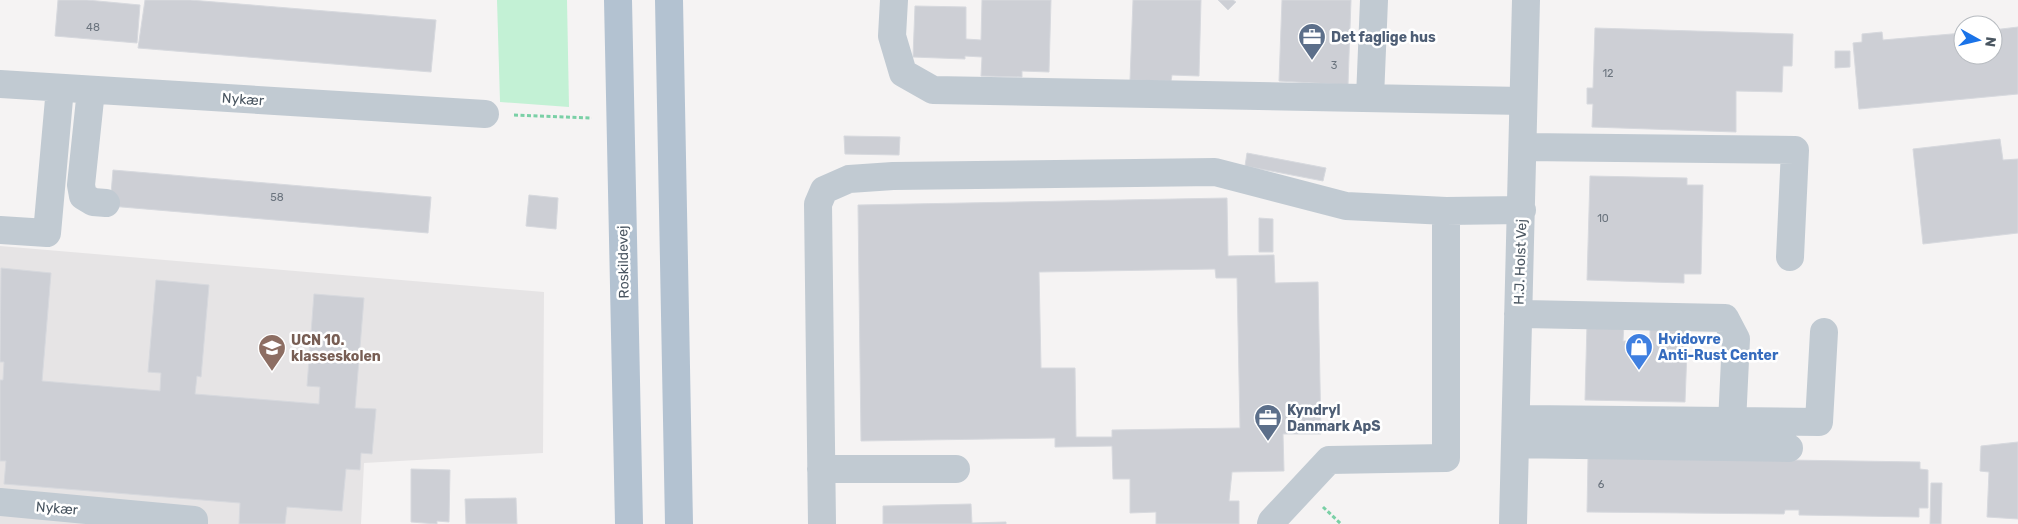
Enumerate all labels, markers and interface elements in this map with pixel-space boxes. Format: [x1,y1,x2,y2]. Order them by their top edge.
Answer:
north arrow [1953,15,2003,65]
house number: 48 [86,21,100,34]
office icon: Det faglige hus [1297,22,1327,61]
place label: Det faglige hus [1331,29,1436,46]
text: N [1981,36,1999,48]
house number: 3 [1331,59,1338,72]
house number: 12 [1602,67,1614,80]
street label: Nykær [221,90,265,110]
house number: 58 [270,191,284,204]
house number: 10 [1597,212,1609,225]
street label: H.J. Holst Vej [1511,219,1530,305]
street label: Roskildevej [614,225,633,299]
place label: Hvidovre Anti-Rust Center [1658,331,1779,364]
place label: UCN 10. klasseskolen [291,332,381,365]
shop icon: Hvidovre Anti-Rust Center [1624,332,1654,371]
school or university icon: UCN 10. klasseskolen [257,333,287,372]
place label: Kyndryl Danmark ApS [1287,402,1381,435]
office icon: Kyndryl Danmark ApS [1253,403,1283,442]
house number: 6 [1598,478,1605,491]
street label: Nykær [35,498,79,519]

